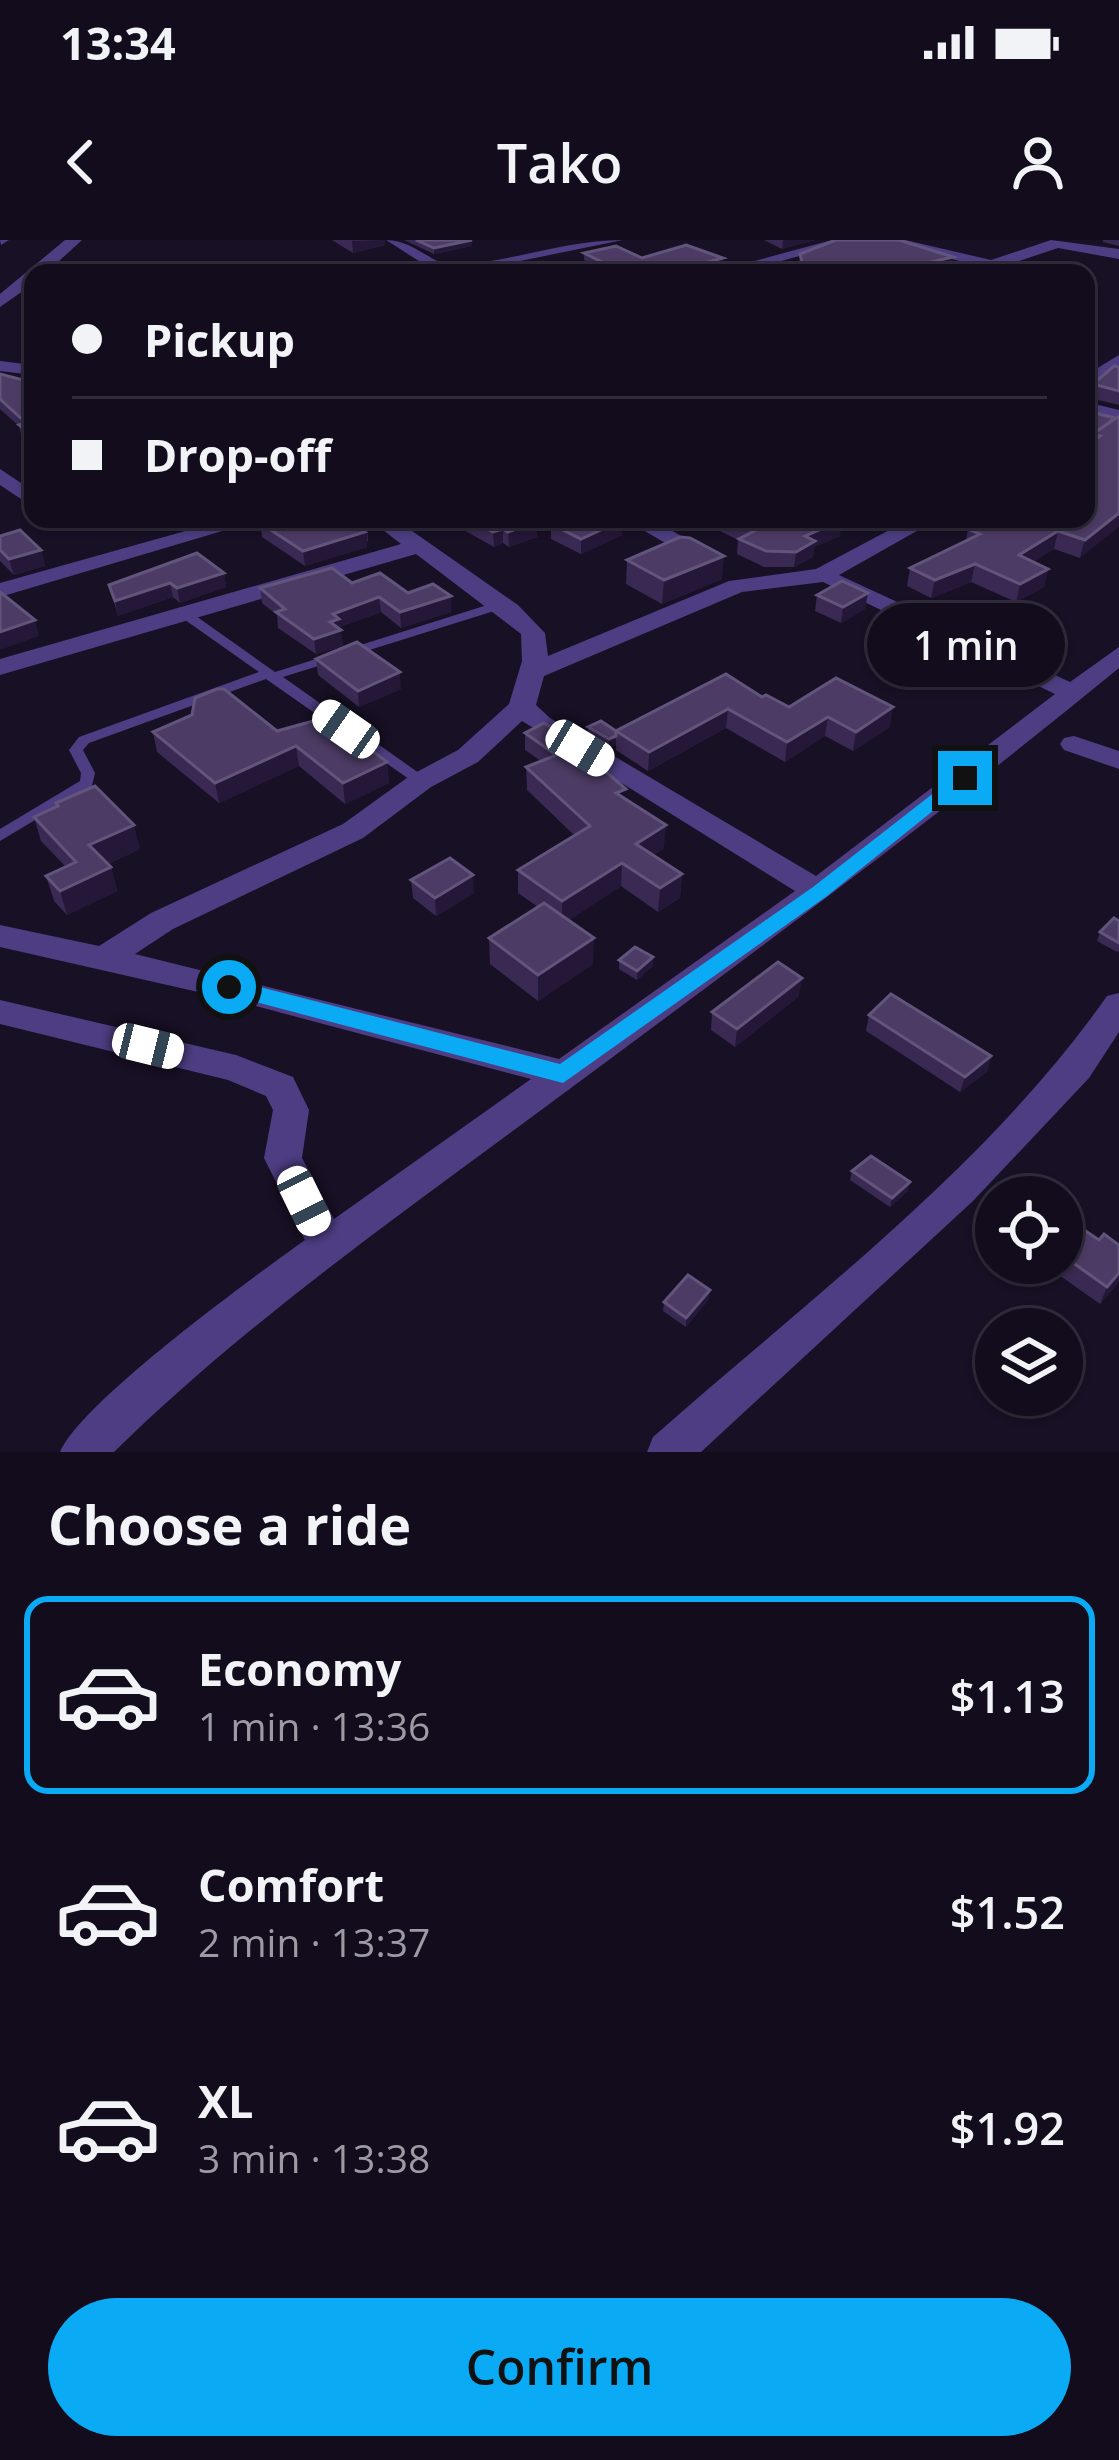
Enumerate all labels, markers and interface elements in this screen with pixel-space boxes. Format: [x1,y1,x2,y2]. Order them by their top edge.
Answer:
text: 13:34 [60,12,176,73]
text: Tako [497,125,622,199]
icon: back [48,129,114,195]
icon: person [1005,129,1071,195]
text: Pickup [144,309,295,370]
text: Drop-off [144,424,331,485]
callout: 1 min [866,604,1064,688]
text: 1 min [913,618,1019,671]
car [306,694,386,764]
car [540,714,620,782]
route end [938,751,992,805]
route start [202,960,256,1014]
car [109,1020,187,1072]
car [272,1161,336,1241]
map controls [975,1176,1083,1416]
button: locate [975,1176,1083,1284]
button: layers [975,1308,1083,1416]
text: Choose a ride [48,1487,411,1561]
text: Economy [198,1638,401,1699]
icon: car [54,1641,162,1749]
text: $1.13 [950,1665,1065,1726]
text: 1 min · 13:36 [198,1699,430,1752]
text: Comfort [198,1854,384,1915]
icon: car [54,1857,162,1965]
text: $1.52 [950,1881,1065,1942]
text: 2 min · 13:37 [198,1915,430,1968]
text: XL [198,2070,253,2131]
icon: car [54,2073,162,2181]
text: $1.92 [950,2097,1065,2158]
text: 3 min · 13:38 [198,2131,430,2184]
button: Confirm [48,2298,1071,2436]

